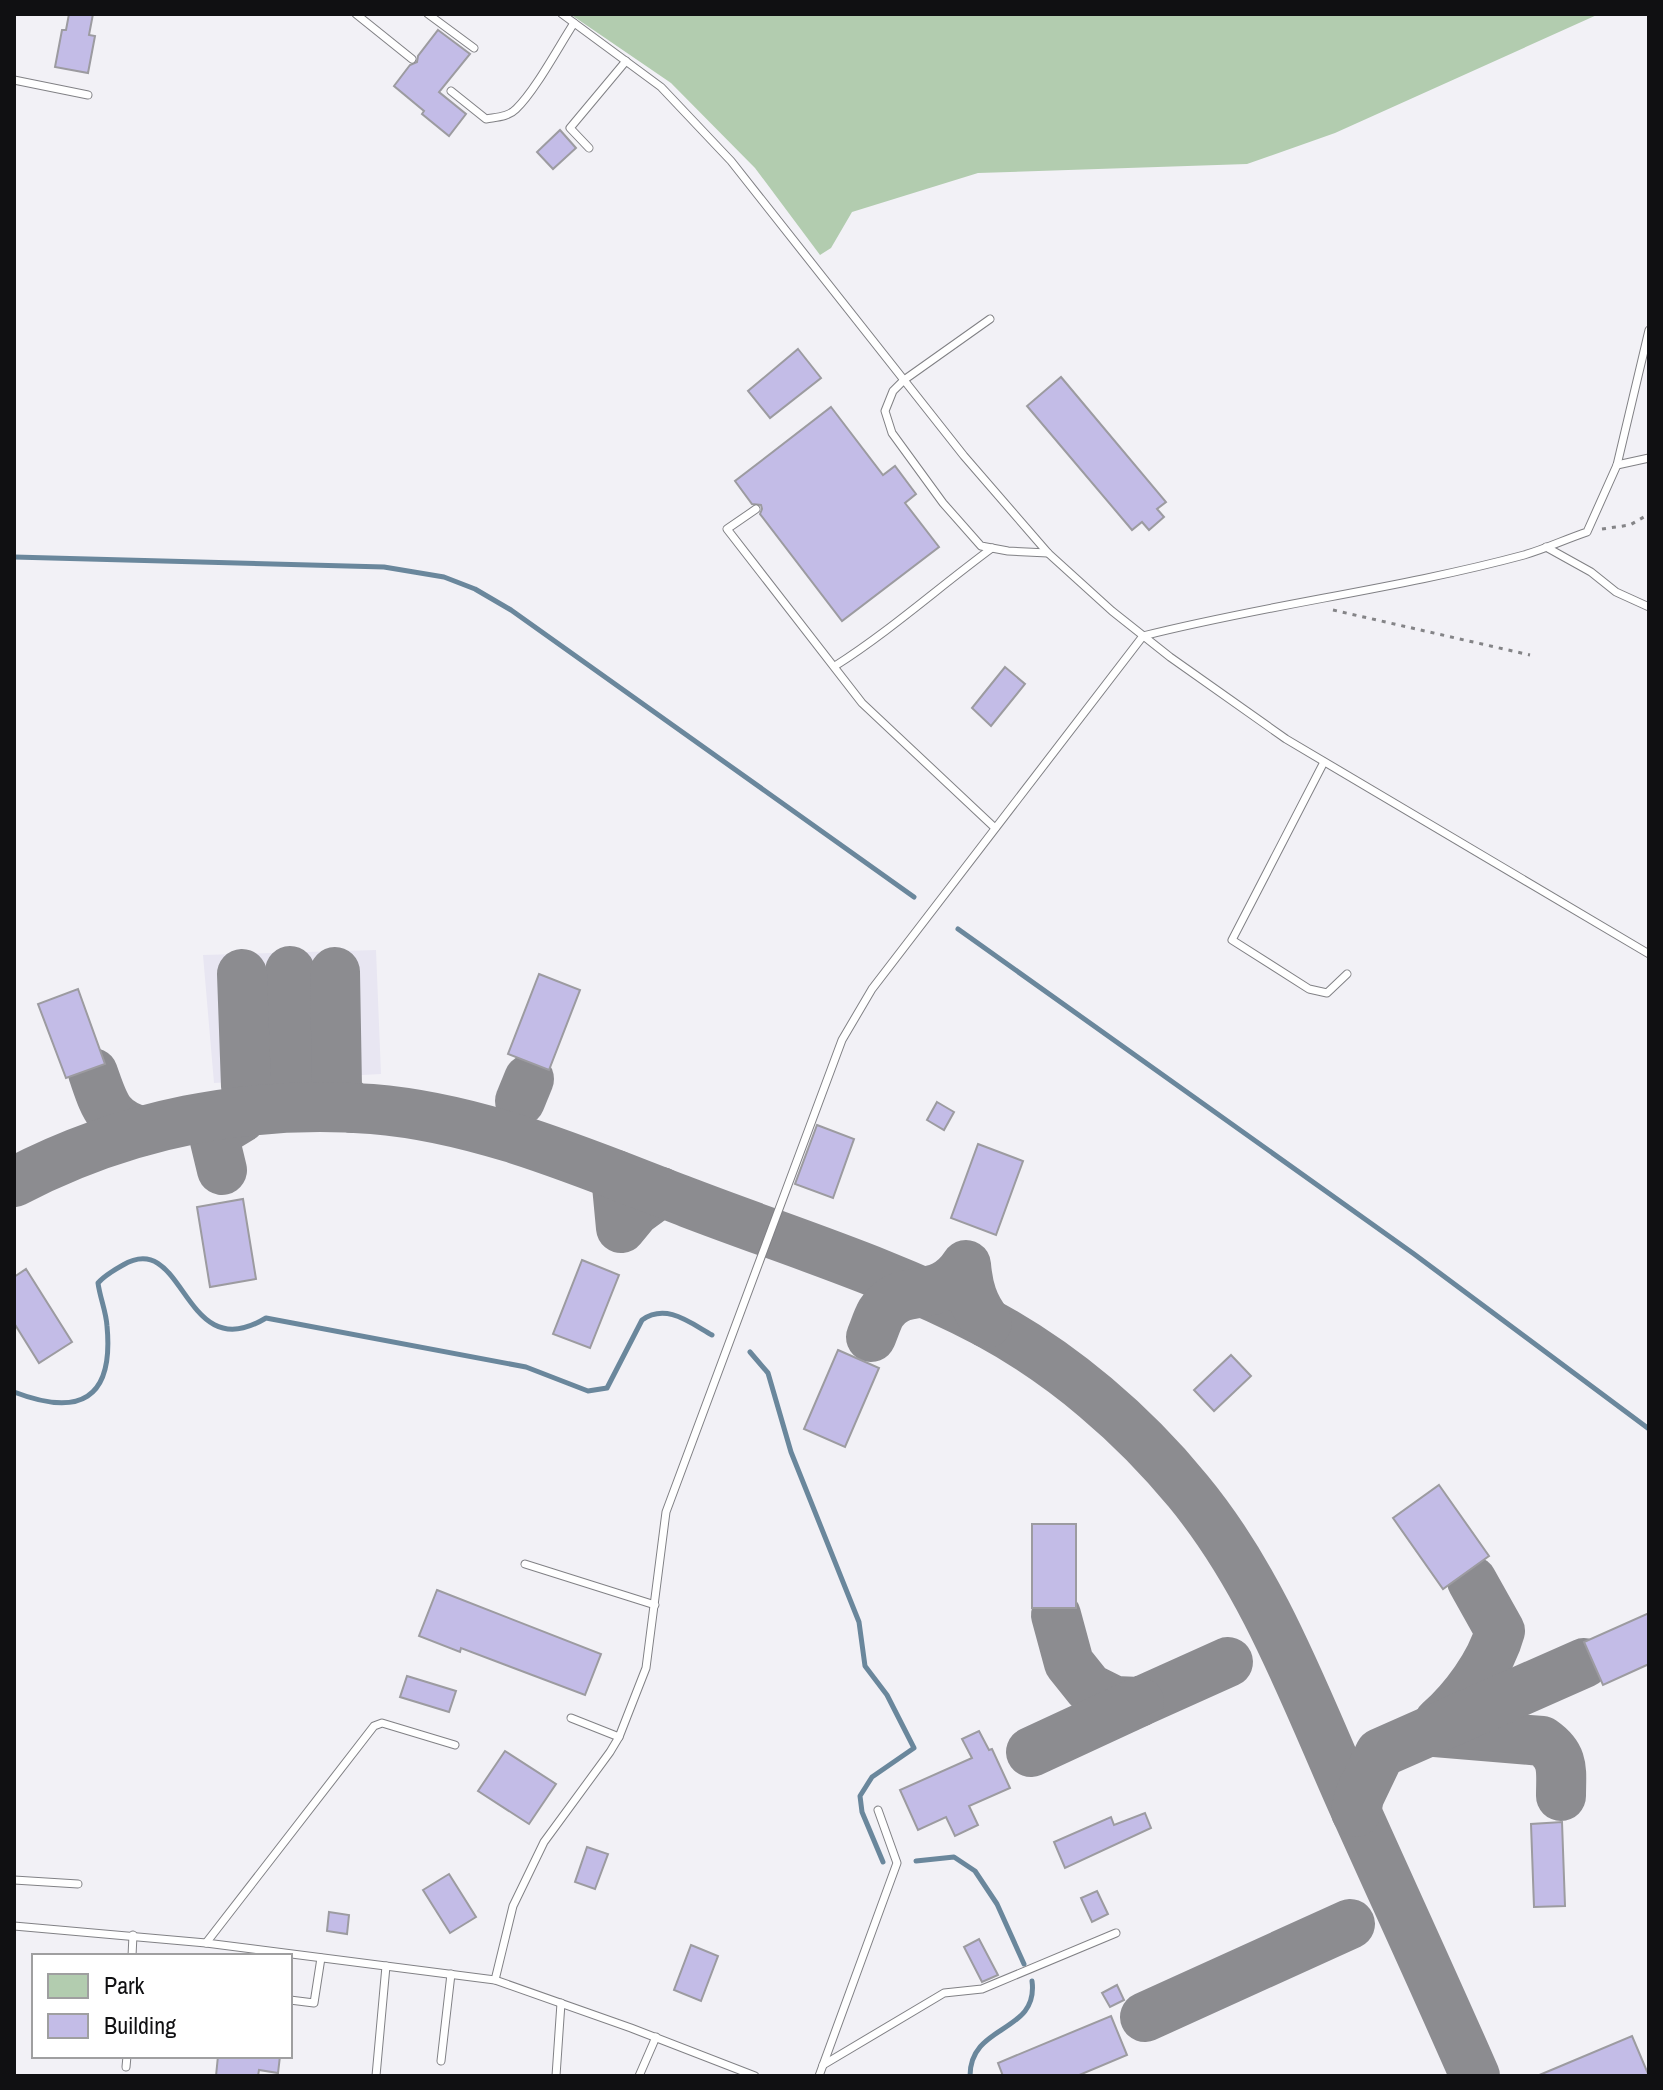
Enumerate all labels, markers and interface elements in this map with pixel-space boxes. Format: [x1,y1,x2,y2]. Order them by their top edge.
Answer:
legend [32,1954,292,2058]
text: Park [104,1969,145,2001]
text: Building [104,2009,176,2041]

